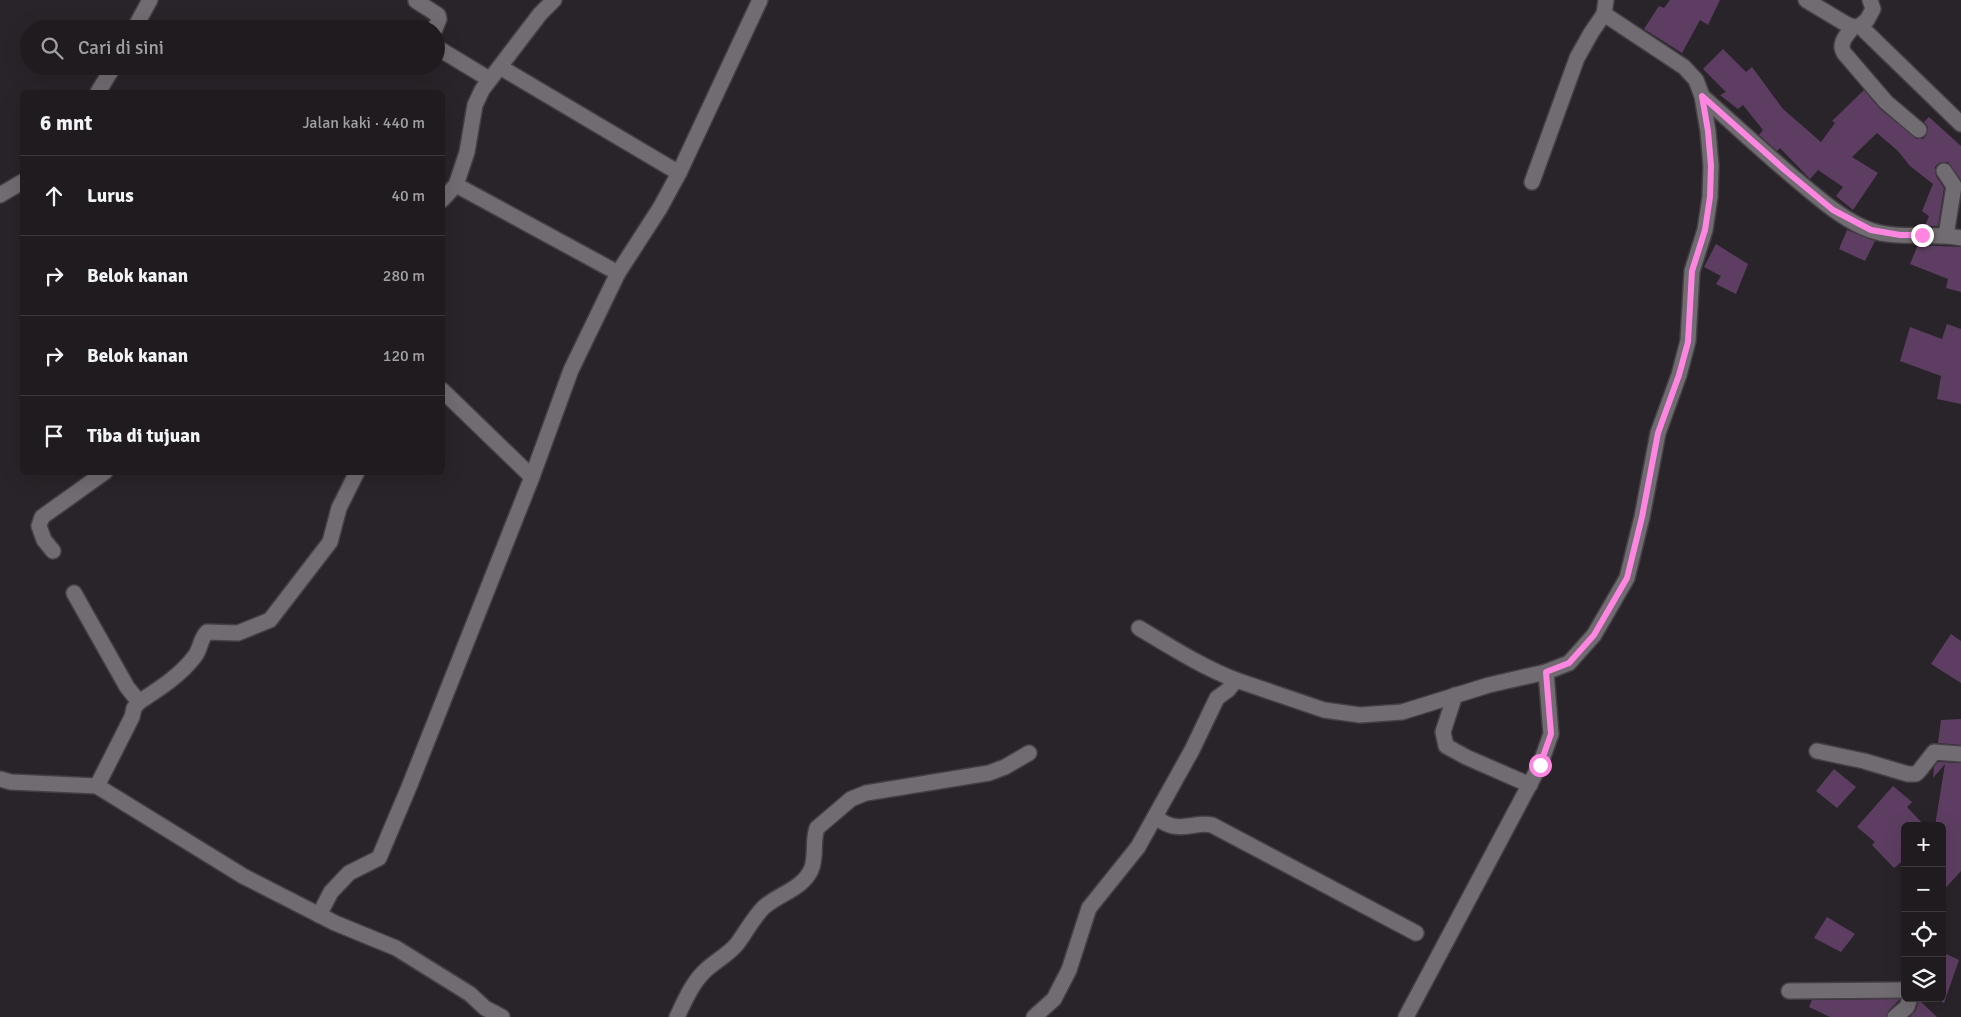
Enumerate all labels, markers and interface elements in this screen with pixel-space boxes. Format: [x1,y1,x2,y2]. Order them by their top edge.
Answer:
search box [20,20,445,75]
icon: search [38,34,66,62]
text: Cari di sini [78,36,164,60]
text: 6 mnt [40,110,92,136]
text: Jalan kaki · 440 m [303,113,425,133]
icon: ahead [40,182,68,210]
text: Lurus [87,184,134,208]
text: 40 m [391,186,425,206]
route end [1911,224,1934,247]
icon: right [40,262,68,290]
text: Belok kanan [87,264,188,288]
text: 280 m [383,266,425,286]
icon: right [40,342,68,370]
text: Belok kanan [87,344,188,368]
text: 120 m [383,346,425,366]
icon: arrive [40,422,68,450]
text: Tiba di tujuan [87,424,200,448]
route start [1529,754,1552,777]
map controls [1901,822,1946,1002]
button: + [1901,822,1946,867]
button: − [1901,867,1946,912]
button: locate [1901,912,1946,957]
button: layers [1901,957,1946,1002]

